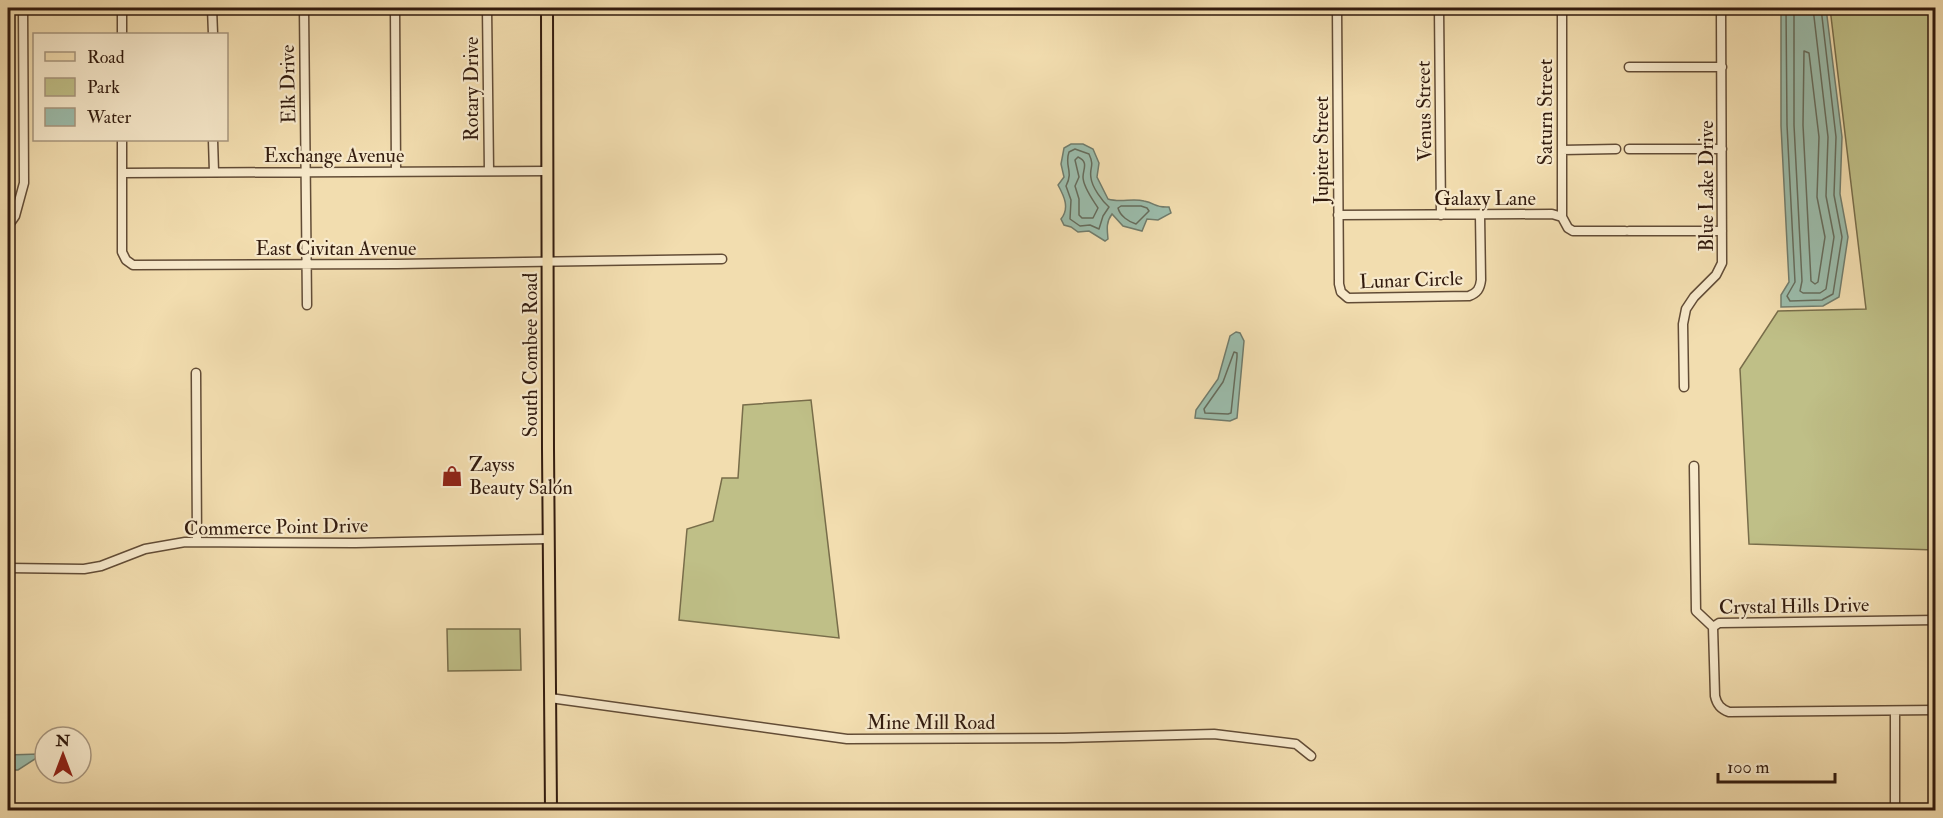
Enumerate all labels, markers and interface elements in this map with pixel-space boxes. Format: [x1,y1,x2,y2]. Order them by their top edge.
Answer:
legend [33,33,228,141]
street label: Rotary Drive [459,37,484,141]
street label: Elk Drive [275,44,301,124]
text: Road [87,46,125,69]
street label: Saturn Street [1533,58,1558,165]
street label: Venus Street [1411,60,1437,162]
text: Park [87,76,120,99]
street label: Jupiter Street [1309,96,1335,205]
text: Water [86,106,131,129]
street label: Blue Lake Drive [1694,120,1719,252]
street label: Exchange Avenue [264,143,404,168]
street label: Galaxy Lane [1434,186,1536,211]
street label: East Civitan Avenue [256,236,416,261]
street label: Lunar Circle [1359,266,1463,294]
street label: South Combee Road [518,273,543,437]
place label: Zayss Beauty Salón [469,452,573,500]
shop icon: Zayss Beauty Salón [440,464,464,488]
street label: Commerce Point Drive [184,513,368,541]
street label: Crystal Hills Drive [1719,592,1869,620]
street label: Mine Mill Road [867,710,995,735]
north arrow [33,725,93,785]
text: N [55,731,71,751]
scale bar [1718,746,1835,784]
text: 100 m [1727,756,1770,779]

